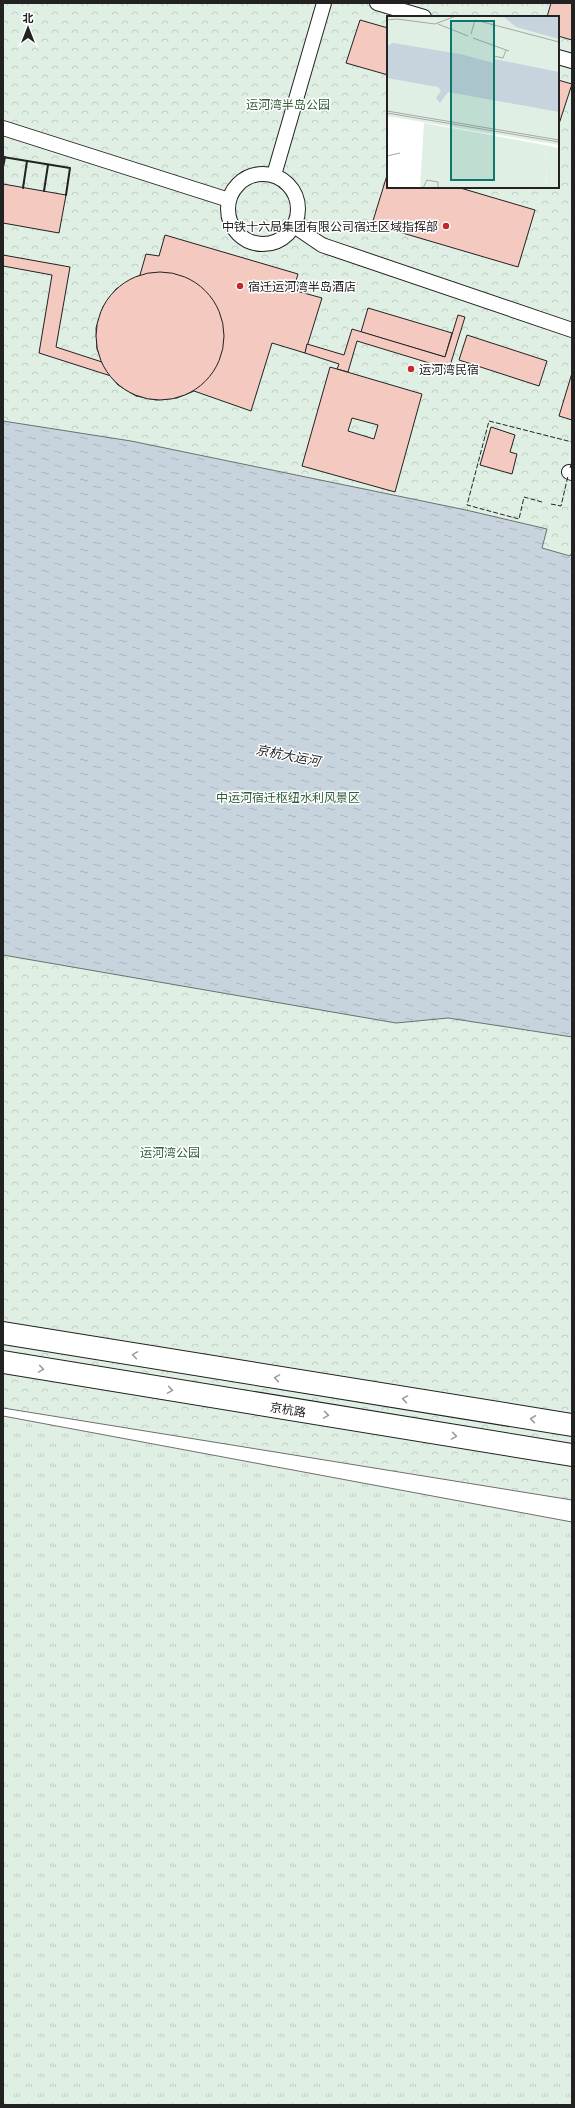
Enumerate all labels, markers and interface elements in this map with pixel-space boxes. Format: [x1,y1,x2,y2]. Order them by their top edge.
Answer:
north arrow [8,8,48,48]
text: 北 [23,11,34,24]
inset map [387,16,559,188]
park label: 运河湾半岛公园 [246,97,330,111]
place label: 中铁十六局集团有限公司宿迁区域指挥部 [222,219,438,233]
marker: 中铁十六局集团有限公司宿迁区域指挥部 [441,221,451,231]
place label: 宿迁运河湾半岛酒店 [248,279,356,293]
marker: 宿迁运河湾半岛酒店 [235,281,245,291]
place label: 运河湾民宿 [419,362,479,376]
marker: 运河湾民宿 [406,364,416,374]
water label: 京杭大运河 [255,741,324,770]
park label: 中运河宿迁枢纽水利风景区 [216,790,360,804]
park label: 运河湾公园 [140,1145,200,1159]
one-way arrow [132,1351,138,1359]
one-way arrow [38,1364,45,1373]
one-way arrow [274,1374,280,1383]
one-way arrow [167,1385,173,1393]
one-way arrow [402,1395,408,1404]
street label: 京杭路 [269,1399,307,1419]
one-way arrow [323,1410,329,1419]
one-way arrow [530,1415,536,1424]
one-way arrow [451,1431,457,1440]

